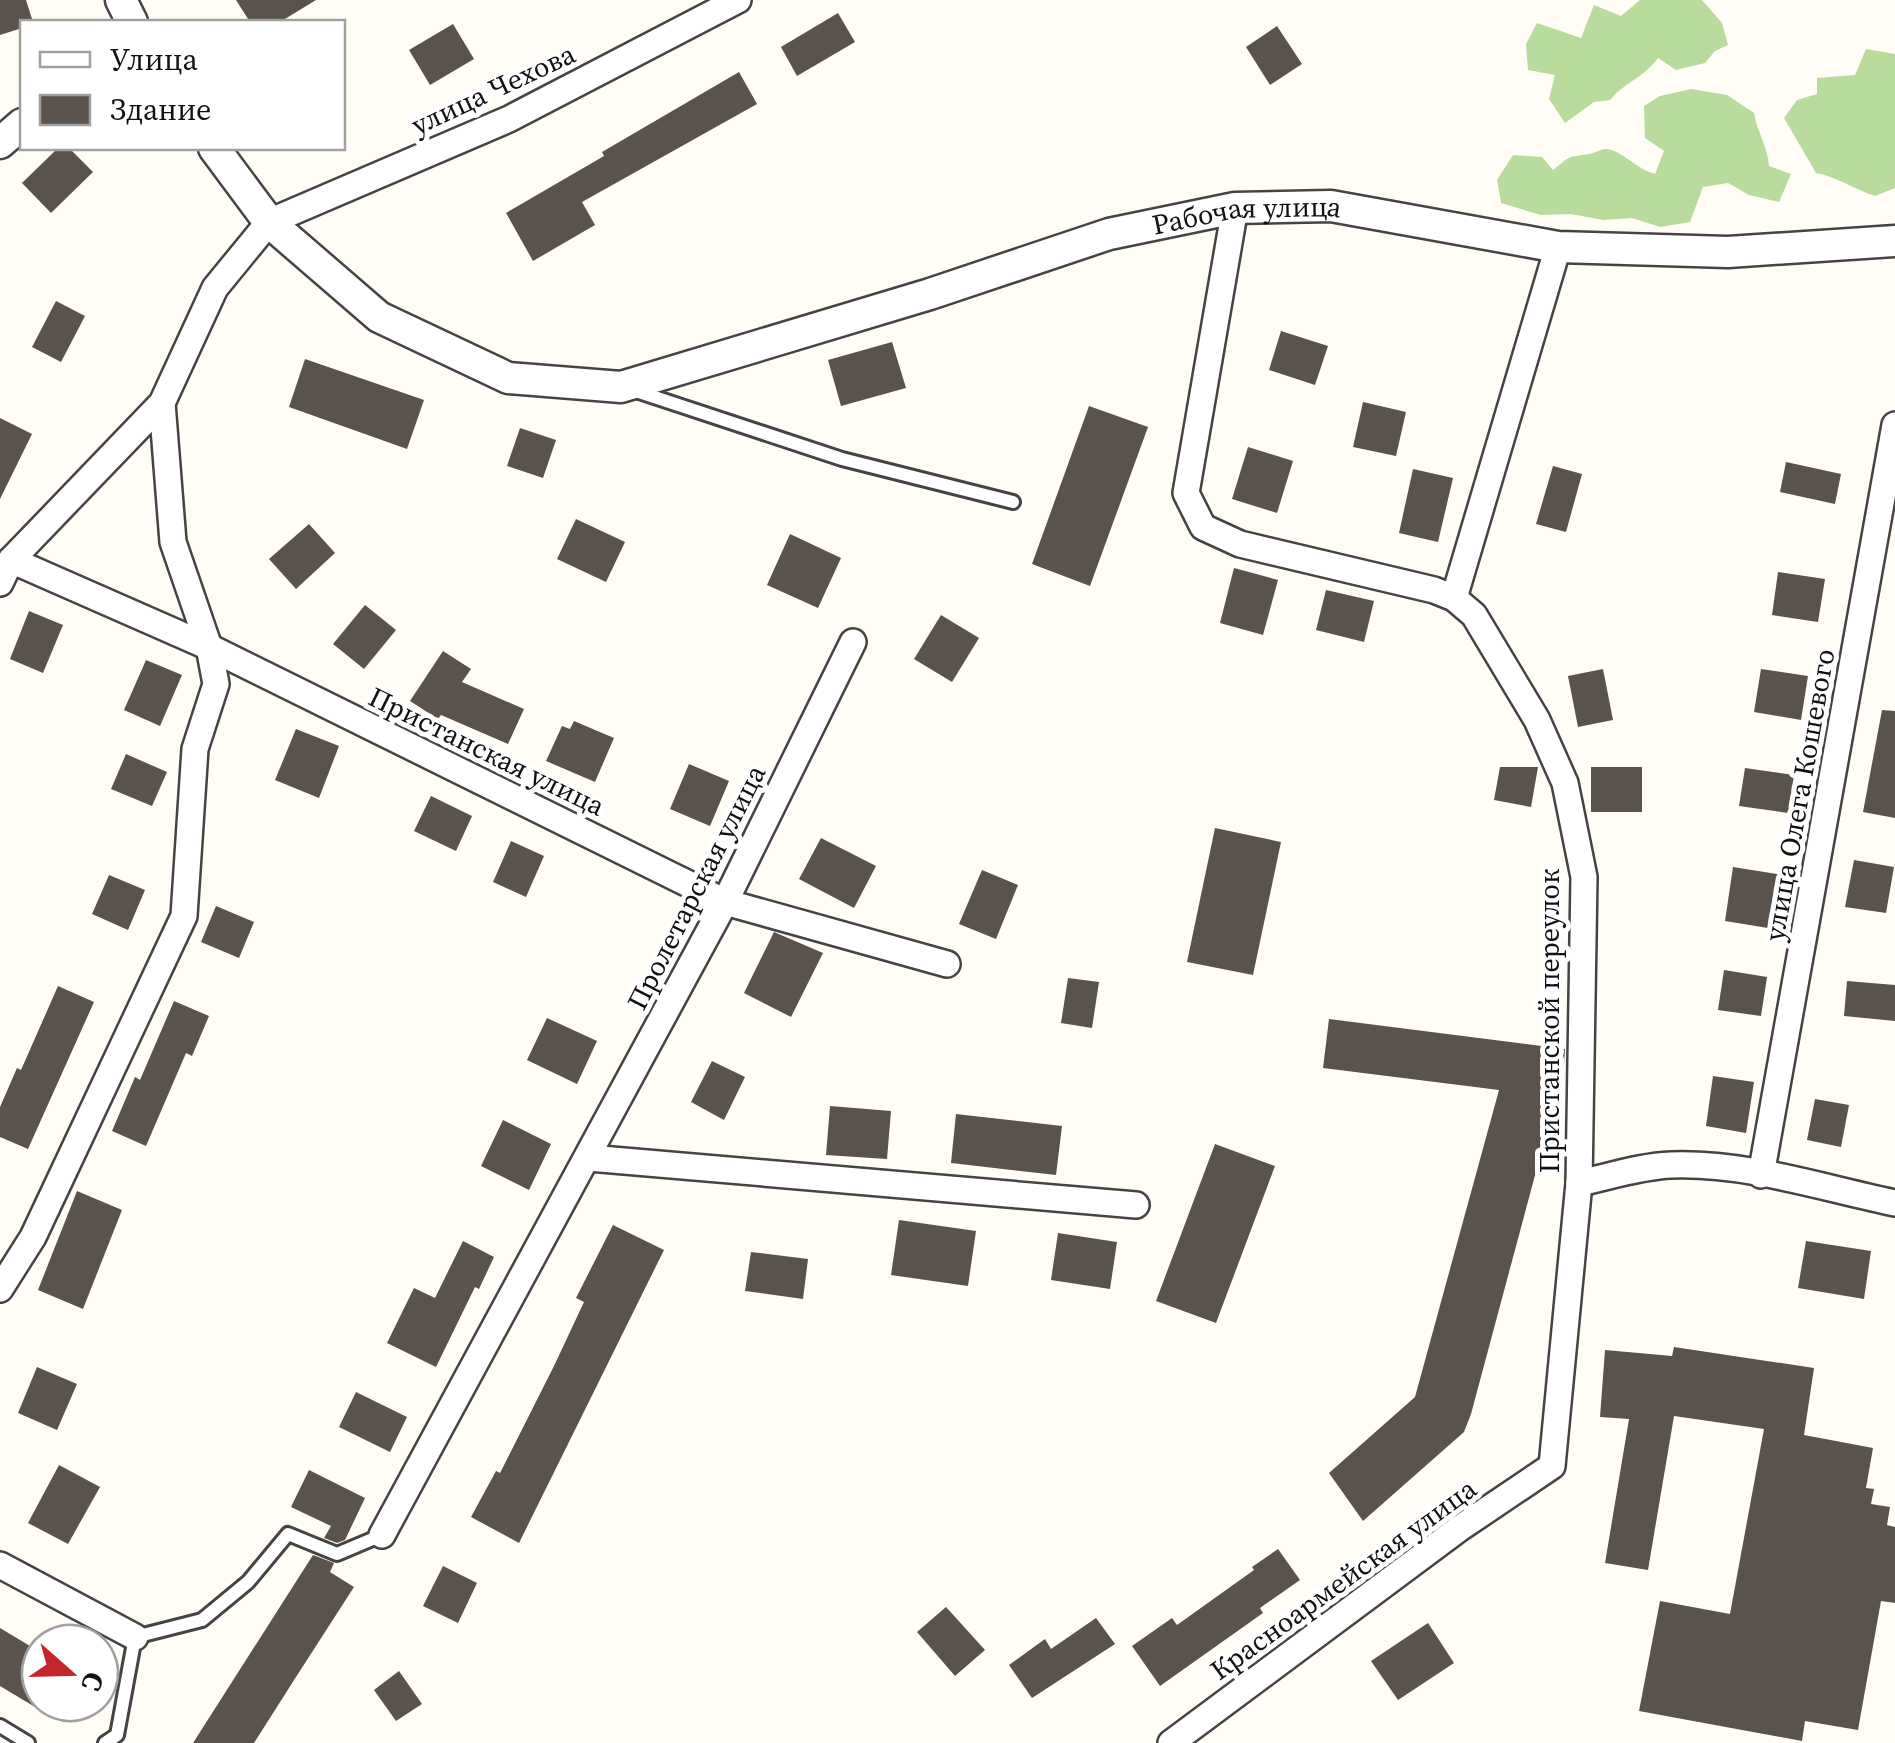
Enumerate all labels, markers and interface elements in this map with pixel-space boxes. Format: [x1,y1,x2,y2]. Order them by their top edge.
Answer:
legend [20,20,345,150]
street label: улица Чехова [405,34,582,144]
text: Улица [110,39,198,80]
text: Здание [110,89,211,130]
street label: Рабочая улица [1149,187,1346,244]
street label: улица Олега Кошевого [1755,646,1843,944]
street label: Пристанская улица [363,677,612,825]
street label: Пролетарская улица [618,757,775,1016]
street label: Пристанской переулок [1530,868,1568,1173]
street label: Красноармейская улица [1202,1469,1484,1689]
north arrow [20,1623,120,1723]
text: С [73,1667,114,1696]

